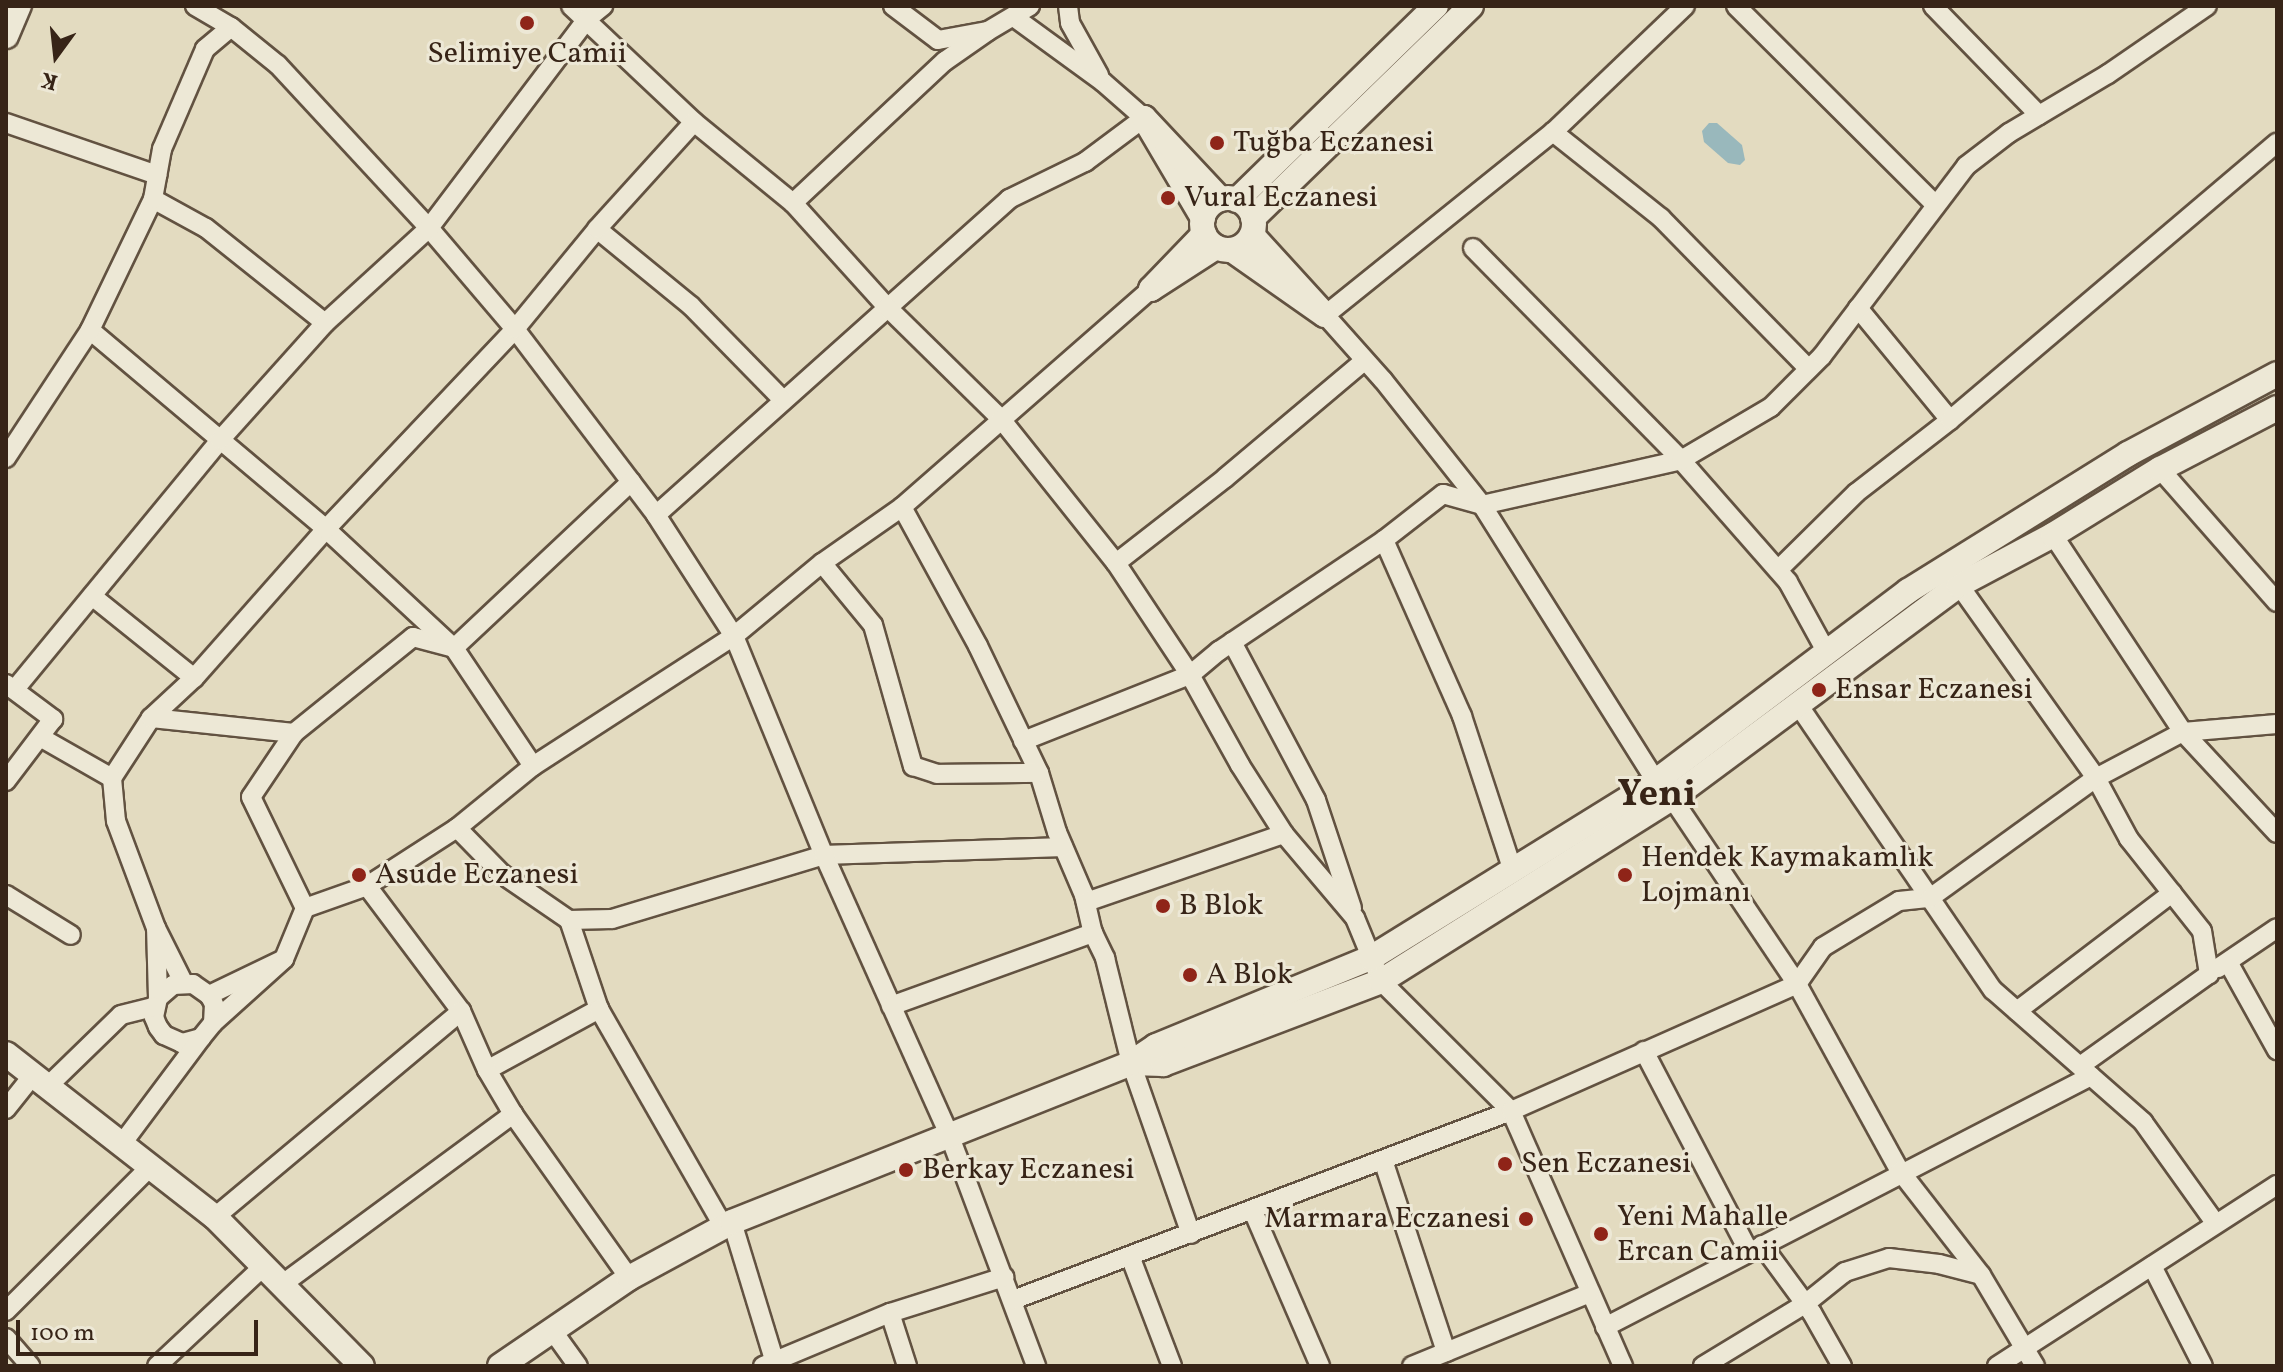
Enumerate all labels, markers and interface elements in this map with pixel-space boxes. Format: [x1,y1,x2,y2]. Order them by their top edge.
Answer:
marker: Selimiye Camii [518,14,536,32]
north arrow [16,16,96,96]
place label: Selimiye Camii [427,36,627,72]
text: K [38,63,61,97]
place label: Tuğba Eczanesi [1233,125,1434,161]
marker: Tuğba Eczanesi [1208,134,1226,152]
place label: Vural Eczanesi [1184,180,1378,216]
marker: Vural Eczanesi [1159,189,1177,207]
place label: Ensar Eczanesi [1835,672,2033,708]
marker: Ensar Eczanesi [1810,681,1828,699]
district label: Yeni [1617,773,1697,819]
place label: Hendek Kaymakamlık Lojmanı [1641,840,1933,910]
place label: Asude Eczanesi [375,857,578,893]
marker: Asude Eczanesi [350,866,368,884]
marker: Hendek Kaymakamlık Lojmanı [1616,866,1634,884]
place label: B Blok [1179,888,1263,924]
marker: B Blok [1154,897,1172,915]
place label: A Blok [1206,957,1293,993]
marker: A Blok [1181,966,1199,984]
place label: Sen Eczanesi [1521,1146,1691,1182]
place label: Berkay Eczanesi [922,1152,1136,1188]
marker: Sen Eczanesi [1496,1155,1514,1173]
marker: Berkay Eczanesi [897,1161,915,1179]
place label: Yeni Mahalle Ercan Camii [1617,1199,1788,1270]
place label: Marmara Eczanesi [1264,1201,1510,1237]
marker: Marmara Eczanesi [1517,1210,1535,1228]
marker: Yeni Mahalle Ercan Camii [1592,1225,1610,1243]
scale bar [20,1304,262,1354]
text: 100 m [30,1317,95,1351]

